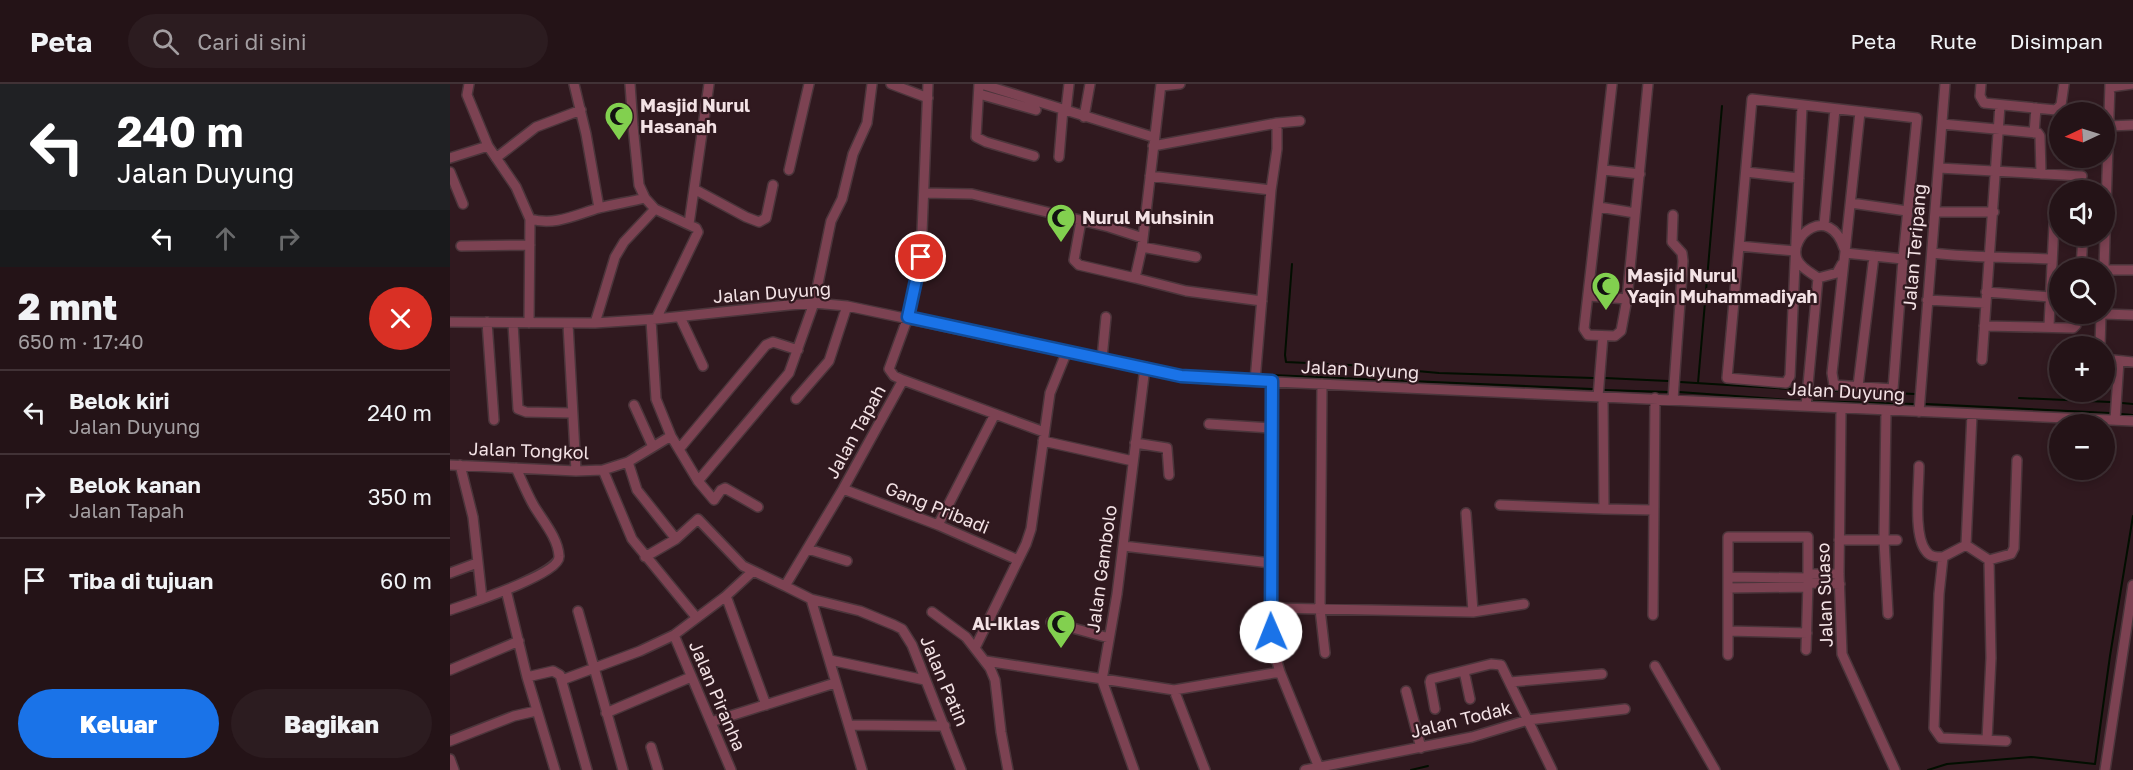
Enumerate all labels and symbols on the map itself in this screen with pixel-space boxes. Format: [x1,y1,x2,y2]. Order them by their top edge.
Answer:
place label: Masjid Nurul Hasanah [640,94,750,137]
mosque icon: Masjid Nurul Hasanah [603,100,635,142]
north arrow [2049,102,2115,168]
street label: Jalan Teripang [1898,183,1930,311]
mosque icon: Nurul Muhsinin [1045,202,1077,244]
place label: Nurul Muhsinin [1082,206,1214,228]
pin [895,231,946,282]
place label: Masjid Nurul Yaqin Muhammadiyah [1627,264,1818,307]
mosque icon: Masjid Nurul Yaqin Muhammadiyah [1590,270,1622,312]
street label: Jalan Duyung [712,277,832,307]
street label: Jalan Duyung [1300,355,1420,383]
street label: Jalan Duyung [1786,377,1906,405]
street label: Jalan Tapah [820,381,890,482]
street label: Jalan Tongkol [468,437,590,463]
street label: Gang Pribadi [882,476,993,538]
street label: Jalan Gambolo [1081,504,1121,634]
street label: Jalan Suaso [1811,542,1837,648]
position arrow [1239,600,1303,664]
mosque icon: Al-Iklas [1045,608,1077,650]
place label: Al-Iklas [972,612,1040,634]
street label: Jalan Patin [916,632,974,729]
street label: Jalan Piranha [685,637,751,754]
street label: Jalan Todak [1408,696,1514,742]

